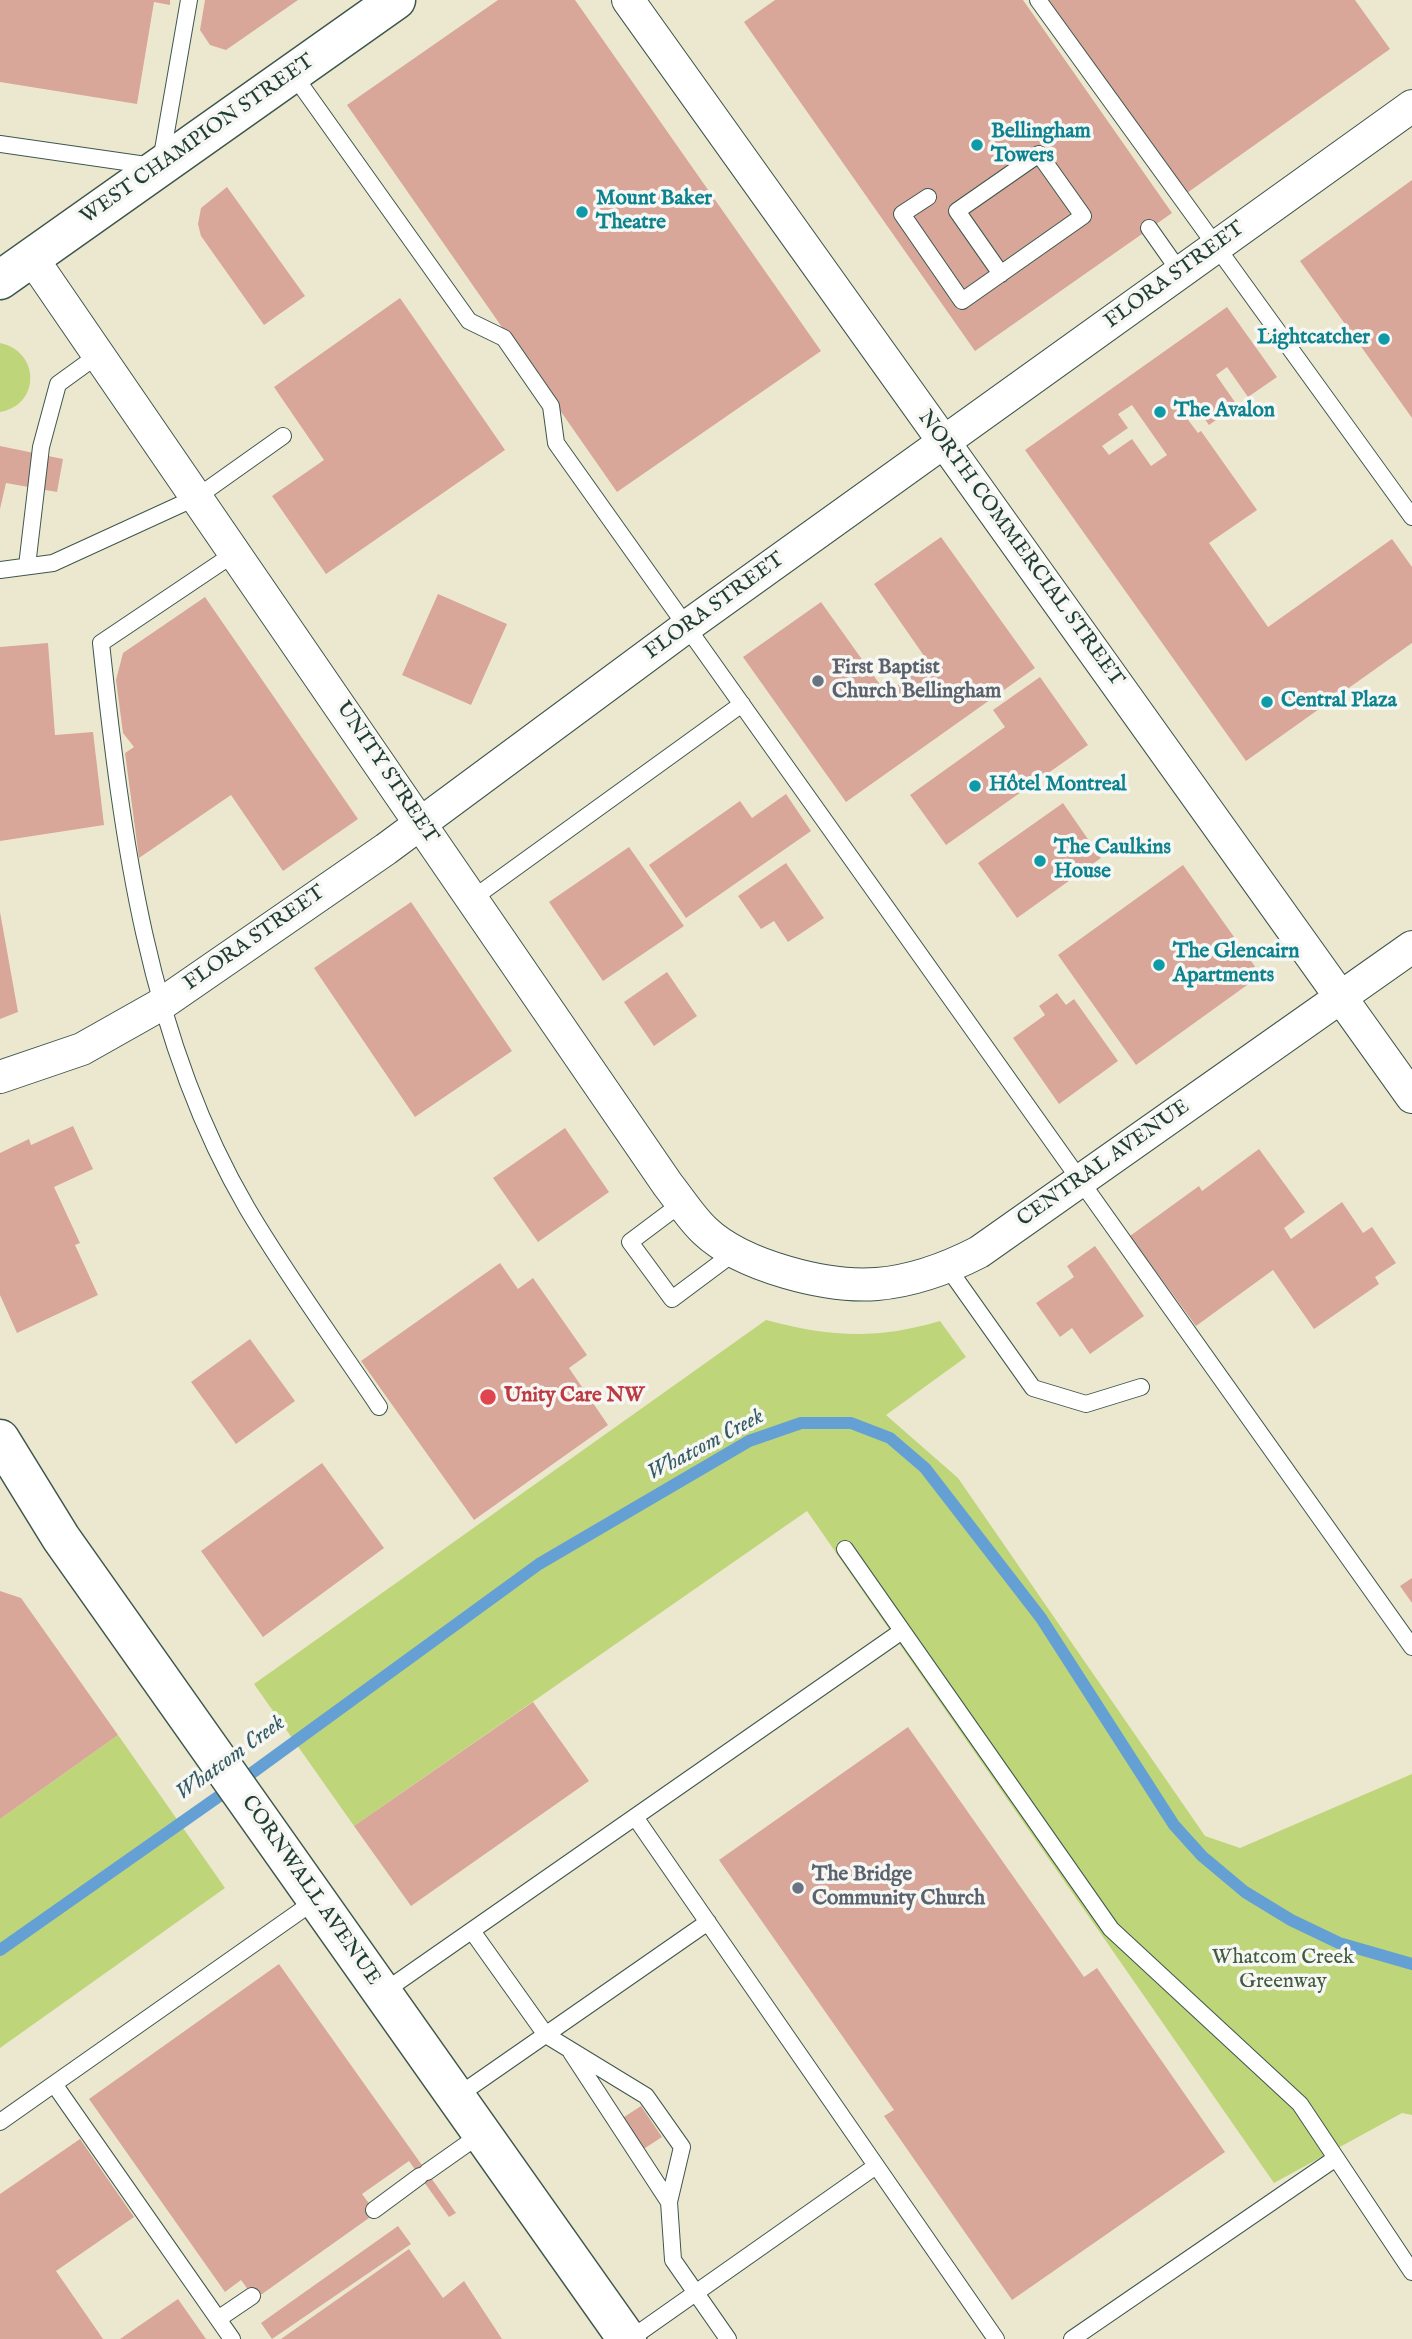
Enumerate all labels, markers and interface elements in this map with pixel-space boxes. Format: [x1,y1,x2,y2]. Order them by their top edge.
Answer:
street label: WEST CHAMPION STREET [76,50,320,230]
place label: Bellingham Towers [991,120,1091,170]
marker: Bellingham Towers [969,137,985,153]
place label: Mount Baker Theatre [596,187,712,237]
marker: Mount Baker Theatre [574,204,590,220]
street label: FLORA STREET [1100,217,1250,335]
place label: Lightcatcher [1257,326,1370,352]
marker: Lightcatcher [1376,331,1392,347]
place label: The Avalon [1174,399,1275,425]
marker: The Avalon [1152,404,1168,420]
street label: NORTH COMMERCIAL STREET [912,406,1128,692]
street label: FLORA STREET [640,548,790,666]
place label: First Baptist Church Bellingham [832,656,1001,706]
marker: First Baptist Church Bellingham [810,673,826,689]
place label: Central Plaza [1281,689,1397,715]
marker: Central Plaza [1259,694,1275,710]
street label: UNITY STREET [329,697,443,849]
place label: Hôtel Montreal [989,773,1126,799]
marker: Hôtel Montreal [967,778,983,794]
place label: The Caulkins House [1054,836,1171,886]
marker: The Caulkins House [1032,853,1048,869]
street label: FLORA STREET [180,881,330,997]
place label: The Glencairn Apartments [1173,940,1299,990]
marker: The Glencairn Apartments [1151,957,1167,973]
street label: CENTRAL AVENUE [1013,1095,1195,1233]
place label: Unity Care NW [504,1384,644,1410]
marker: Unity Care NW [478,1387,498,1407]
water label: Whatcom Creek [643,1404,769,1488]
water label: Whatcom Creek [171,1710,291,1808]
street label: CORNWALL AVENUE [235,1791,385,1991]
place label: The Bridge Community Church [812,1863,985,1913]
marker: The Bridge Community Church [790,1880,806,1896]
park label: Whatcom Creek Greenway [1212,1946,1354,1996]

